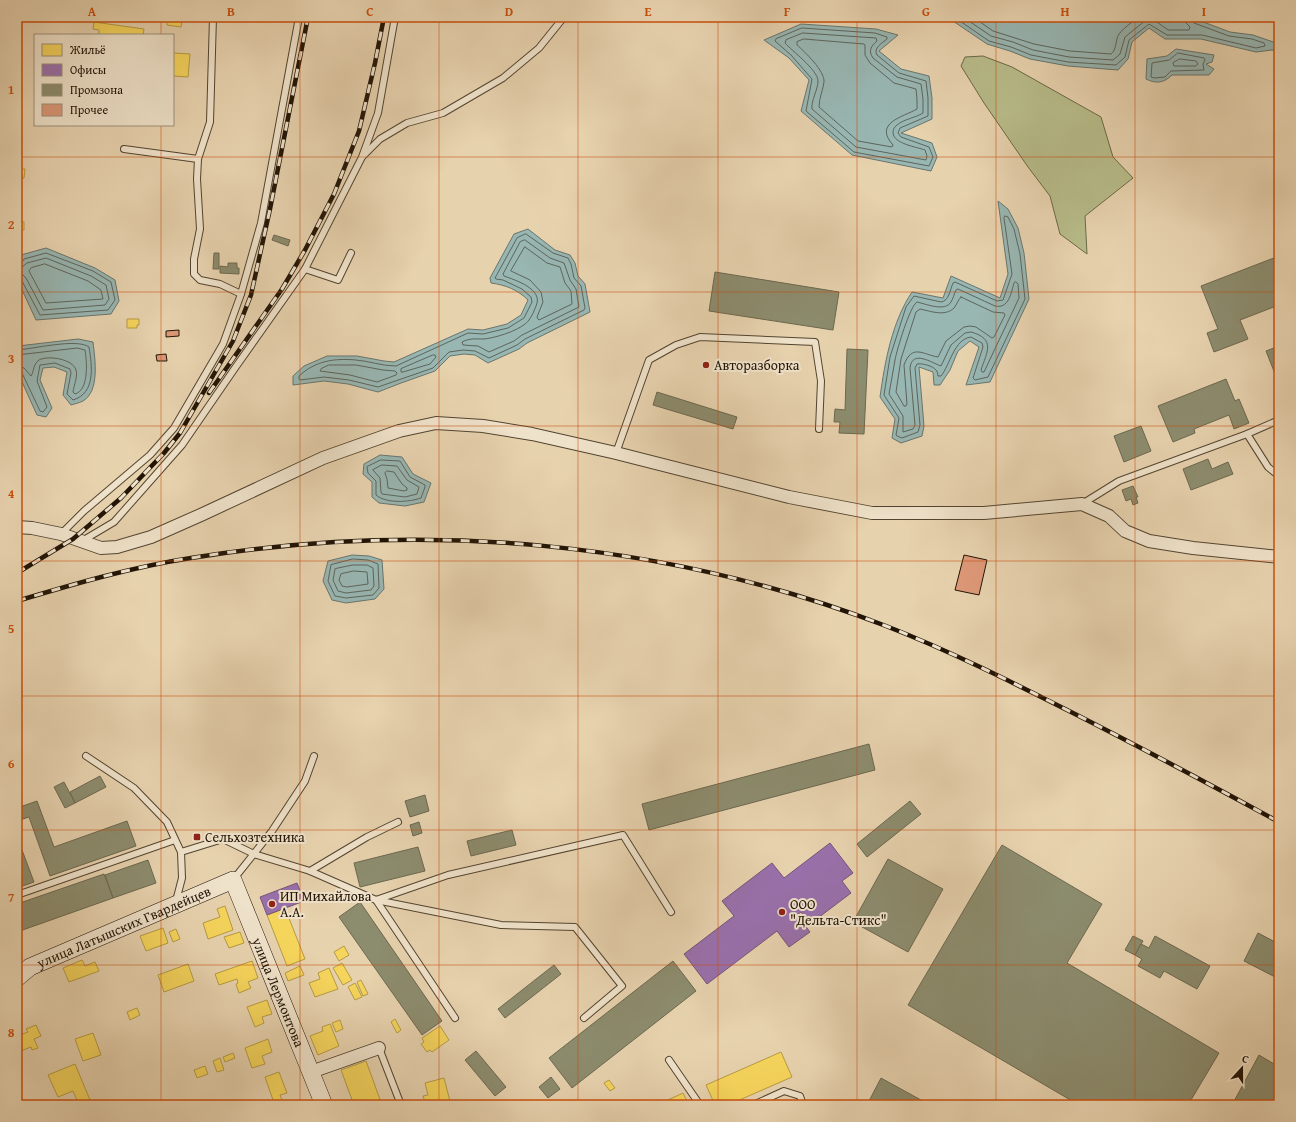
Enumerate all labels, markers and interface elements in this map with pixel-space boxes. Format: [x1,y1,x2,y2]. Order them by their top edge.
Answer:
text: A [88,2,97,21]
text: B [227,2,235,21]
text: C [366,2,374,21]
text: D [505,2,513,21]
text: E [645,2,652,21]
text: F [784,2,791,21]
text: G [922,2,930,21]
text: H [1060,2,1070,21]
text: I [1202,2,1206,21]
legend [34,34,174,126]
text: Жильё [69,41,106,58]
text: Офисы [70,61,107,78]
text: 1 [8,80,14,99]
text: Промзона [70,81,123,98]
text: Прочее [70,101,108,118]
text: 2 [8,215,15,234]
text: 3 [8,349,14,368]
place label: Авторазборка [714,355,800,375]
marker: Авторазборка [701,360,711,370]
text: 4 [8,484,15,503]
text: 5 [8,619,15,638]
text: 6 [8,754,15,773]
place label: Сельхозтехника [205,827,305,847]
marker: Сельхозтехника [192,832,202,842]
street label: улица Латышских Гвардейцев [33,881,214,973]
place label: ИП Михайлова А.А. [280,886,372,922]
text: 7 [8,888,15,907]
place label: ООО "Дельта-Стикс" [790,894,887,930]
marker: ИП Михайлова А.А. [267,899,277,909]
marker: ООО "Дельта-Стикс" [777,907,787,917]
street label: улица Лермонтова [247,934,310,1050]
text: 8 [8,1023,15,1042]
north arrow [1222,1048,1262,1088]
text: С [1240,1050,1251,1067]

